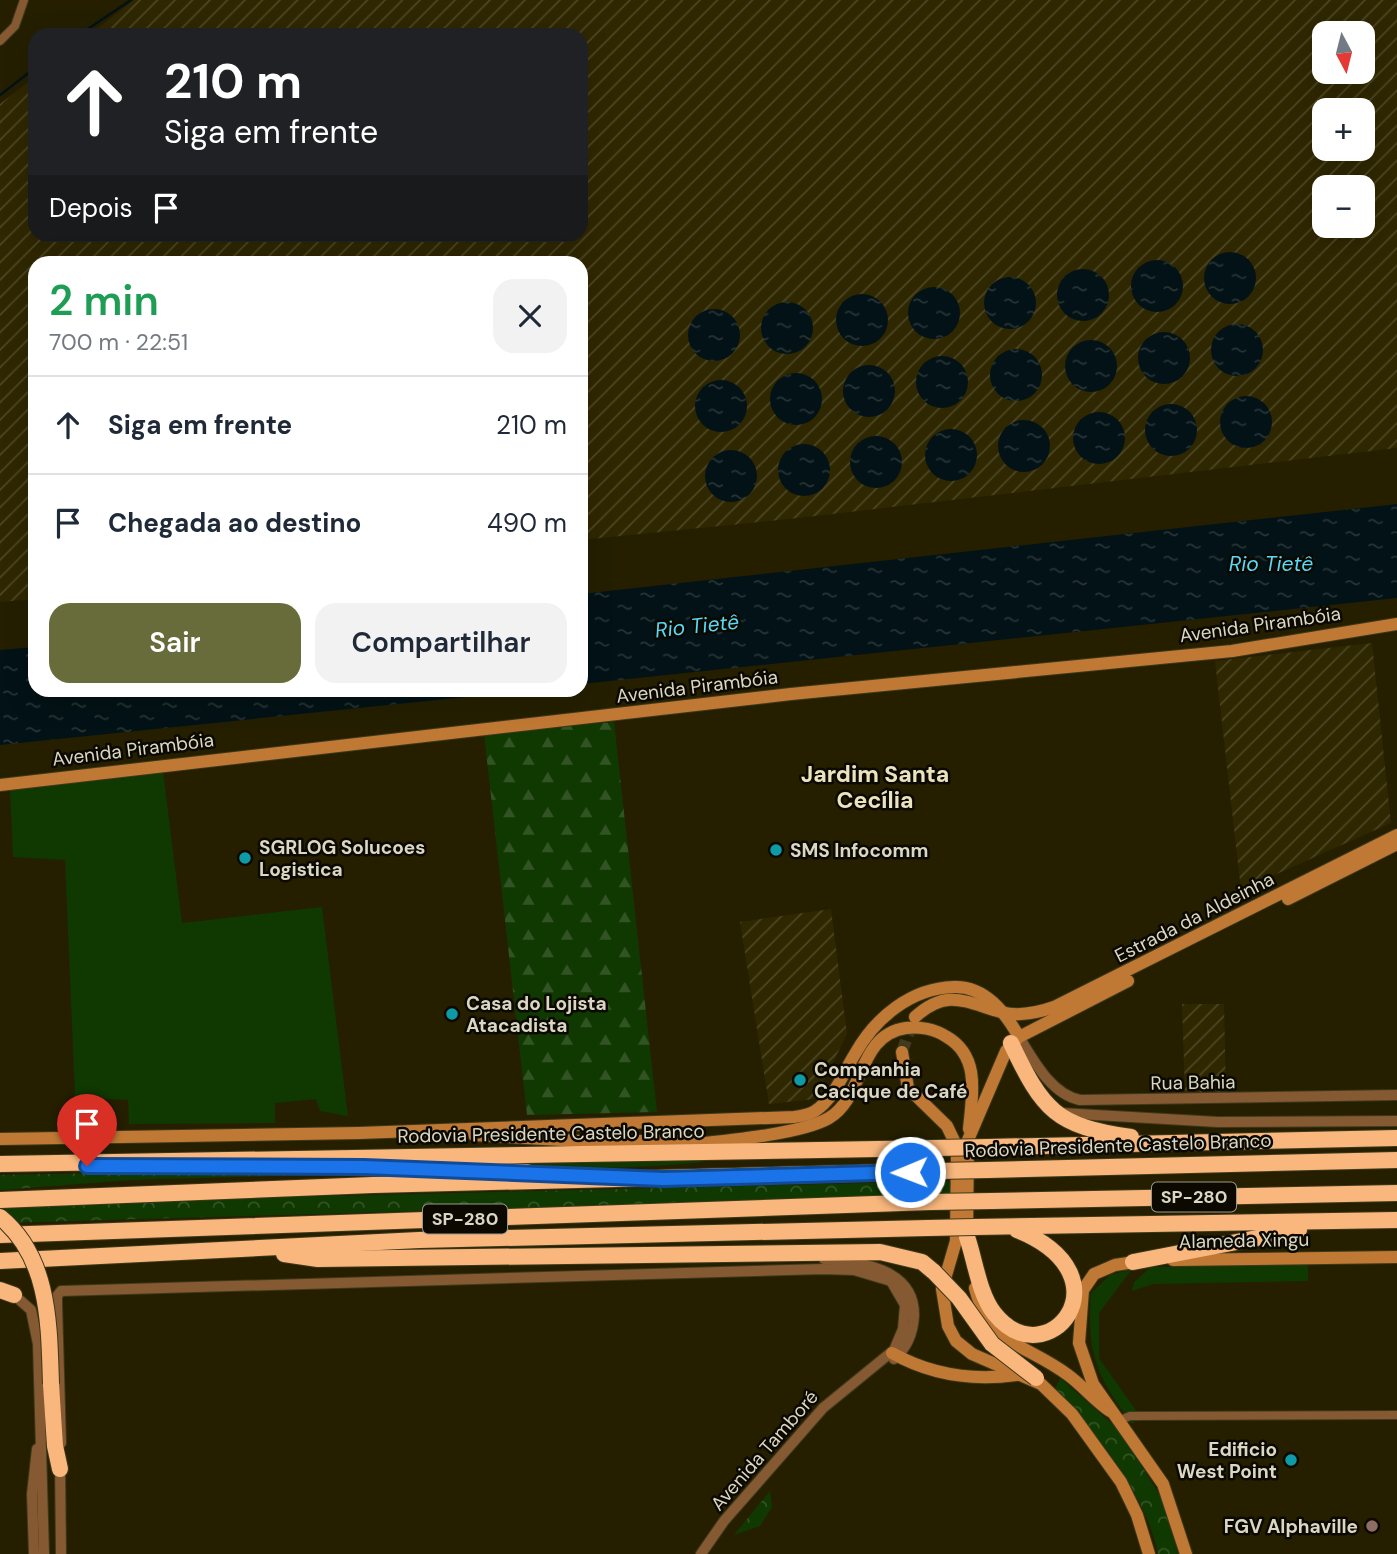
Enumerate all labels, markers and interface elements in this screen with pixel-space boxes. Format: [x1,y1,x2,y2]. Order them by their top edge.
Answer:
north arrow [1312,21,1376,84]
map controls [1312,21,1375,238]
text: 210 m [164,49,302,113]
icon: ahead [49,56,140,147]
button: + [1312,98,1375,161]
text: Siga em frente [164,111,378,153]
button: − [1312,175,1375,238]
icon: arrive [147,189,185,227]
text: Depois [49,191,133,225]
text: 2 min [49,273,159,328]
button: close [493,279,567,353]
text: 700 m · 22:51 [49,327,188,357]
icon: ahead [49,406,87,444]
text: Siga em frente [108,408,292,442]
text: 210 m [496,408,567,442]
icon: arrive [49,504,87,542]
text: Chegada ao destino [108,506,361,540]
text: 490 m [487,506,567,540]
water label: Rio Tietê [1229,550,1313,578]
street label: Avenida Pirambóia [1178,601,1342,648]
button: Sair [49,603,301,683]
button: Compartilhar [315,603,567,683]
water label: Rio Tietê [654,608,740,644]
street label: Avenida Pirambóia [615,664,779,709]
street label: Avenida Pirambóia [51,727,215,772]
district label: Jardim Santa Cecília [801,759,949,815]
place label: SGRLOG Solucoes Logistica [259,835,425,882]
place label: SMS Infocomm [790,838,928,863]
marker: SMS Infocomm [768,842,784,858]
marker: SGRLOG Solucoes Logistica [237,850,253,866]
street label: Estrada da Aldeinha [1110,866,1278,968]
place label: Casa do Lojista Atacadista [466,991,607,1038]
marker: Casa do Lojista Atacadista [444,1006,460,1022]
place label: Companhia Cacique de Café [814,1057,968,1104]
street label: Rua Bahia [1150,1069,1236,1096]
marker: Companhia Cacique de Café [792,1072,808,1088]
pin [57,1094,117,1166]
icon: arrive [68,1105,106,1143]
street label: Rodovia Presidente Castelo Branco [397,1118,705,1149]
street label: Rodovia Presidente Castelo Branco [964,1128,1272,1163]
position arrow [873,1135,947,1209]
road number: SP-280 [1152,1182,1236,1212]
road number: SP-280 [423,1204,507,1234]
street label: Alameda Xingu [1178,1227,1310,1254]
street label: Avenida Tamboré [705,1385,824,1516]
place label: Edificio West Point [1177,1437,1277,1484]
marker: Edificio West Point [1283,1452,1299,1468]
place label: FGV Alphaville [1224,1514,1358,1539]
marker: FGV Alphaville [1364,1518,1380,1534]

